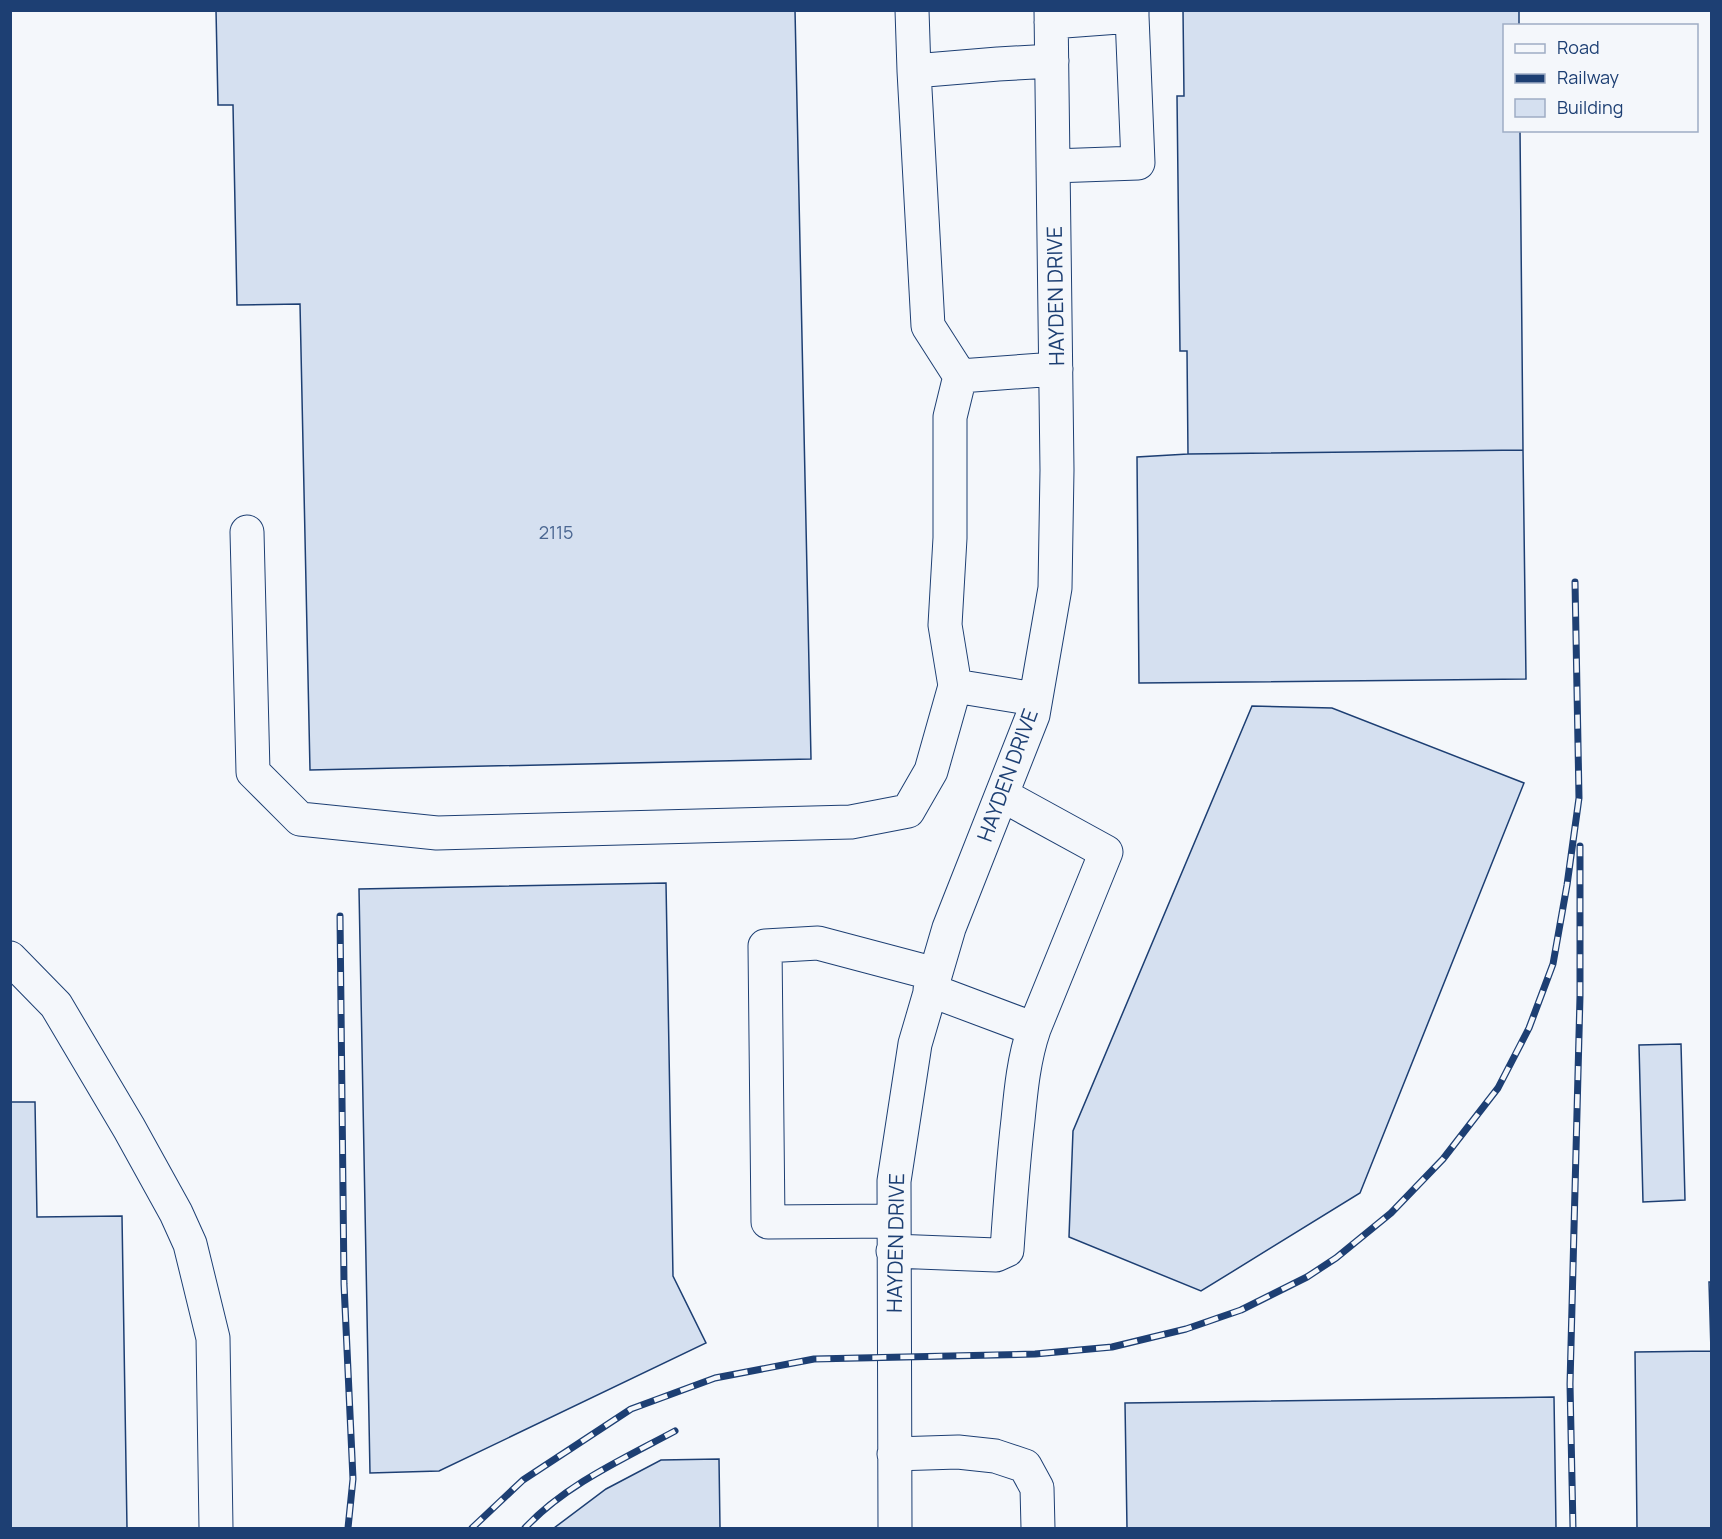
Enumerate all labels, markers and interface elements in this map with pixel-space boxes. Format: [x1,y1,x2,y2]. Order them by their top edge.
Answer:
legend [1503,24,1698,132]
text: Road [1557,35,1600,59]
text: Railway [1557,65,1619,89]
text: Building [1557,95,1623,119]
street label: HAYDEN DRIVE [1040,226,1070,366]
house number: 2115 [539,520,573,544]
street label: HAYDEN DRIVE [970,705,1044,845]
street label: HAYDEN DRIVE [880,1173,910,1313]

